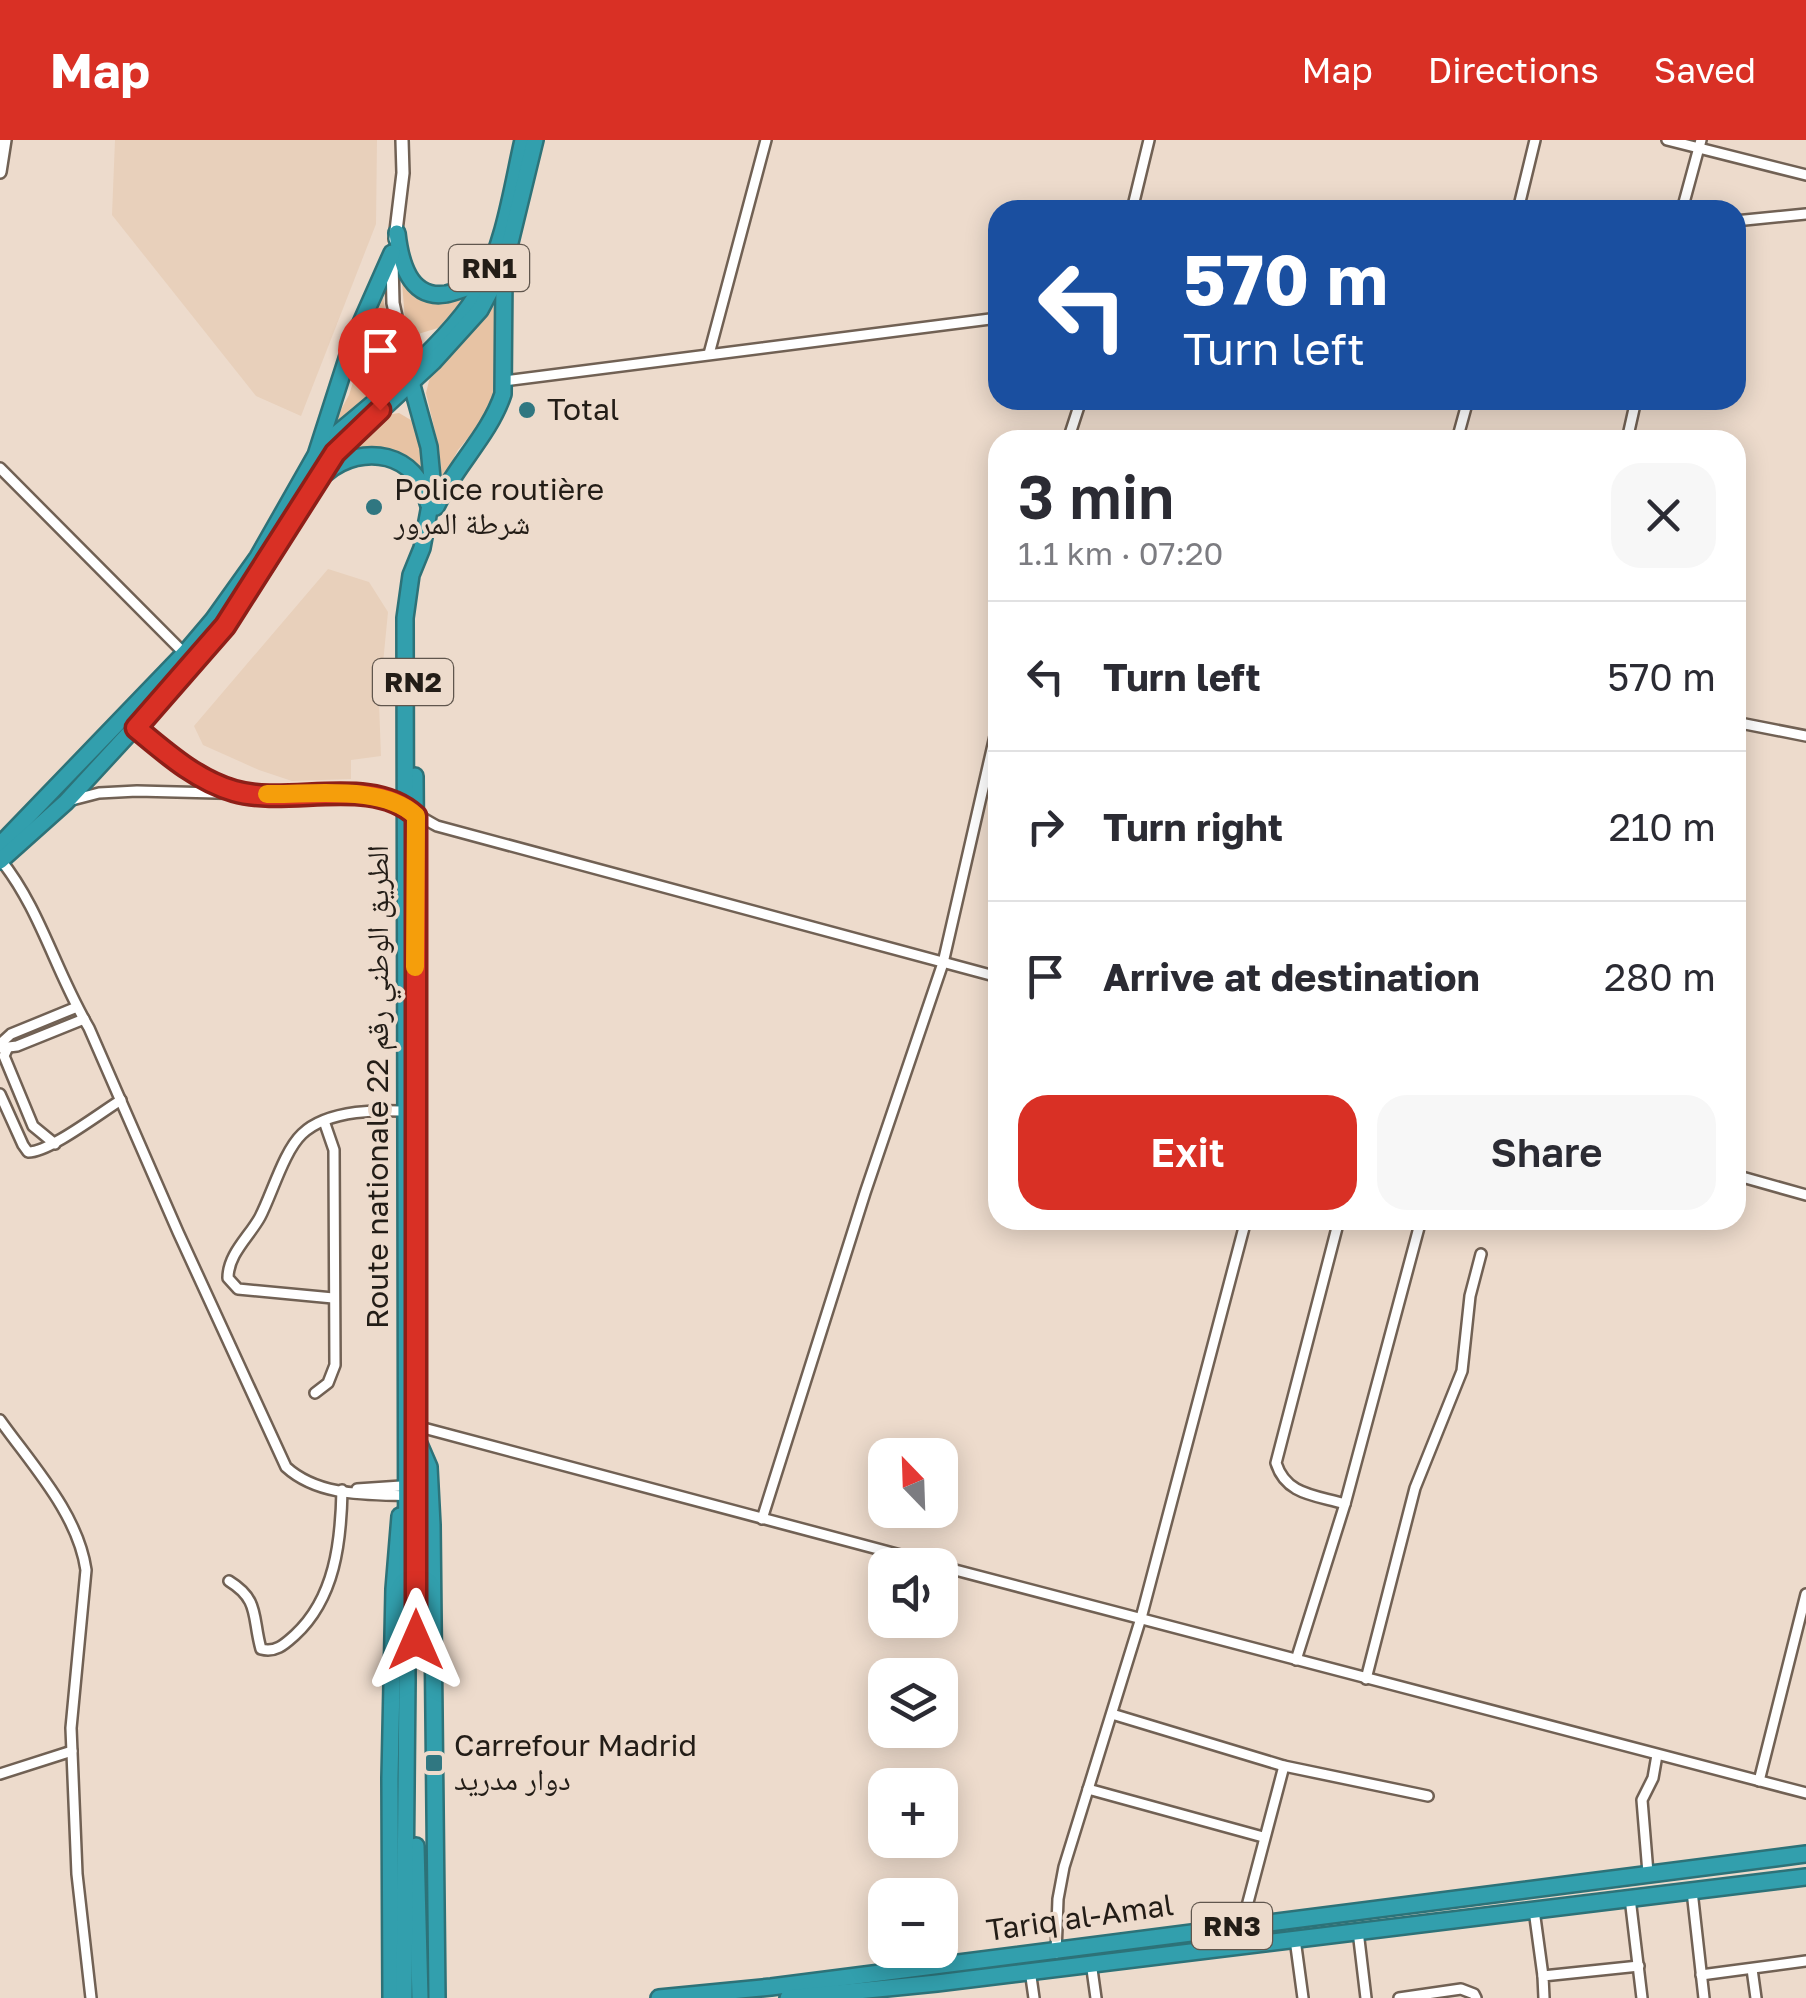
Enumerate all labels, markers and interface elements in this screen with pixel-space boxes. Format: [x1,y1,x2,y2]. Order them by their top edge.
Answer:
text: Map [50,41,150,99]
text: Map [1301,49,1373,91]
text: Directions [1428,49,1599,91]
text: Saved [1654,49,1756,91]
text: 570 m [1183,236,1388,320]
icon: left [1018,240,1148,370]
road number: RN1 [449,245,529,291]
pin [338,308,423,411]
text: Turn left [1183,321,1365,375]
icon: arrive [353,323,408,378]
place label: Total [547,391,619,427]
marker: Total [516,399,538,421]
text: 3 min [1018,460,1174,532]
button: close [1611,463,1716,568]
place label: Police routière شرطة المرور [393,471,604,541]
marker: Police routière شرطة المرور [363,496,385,518]
text: 1.1 km · 07:20 [1018,534,1223,572]
icon: left [1018,649,1073,704]
text: Turn left [1103,654,1261,699]
text: 570 m [1607,654,1716,699]
road number: RN2 [373,659,453,705]
icon: right [1018,799,1073,854]
text: Turn right [1103,804,1283,849]
text: 210 m [1609,804,1716,849]
street label: Route nationale 22 الطريق الوطني رقم [359,845,402,1329]
icon: arrive [1018,949,1073,1004]
text: Arrive at destination [1103,954,1480,999]
text: 280 m [1604,954,1716,999]
button: Exit [1018,1095,1357,1210]
button: Share [1377,1095,1716,1210]
north arrow [868,1438,958,1528]
map controls [868,1438,958,1968]
button: sound [868,1548,958,1638]
position arrow [364,1588,468,1692]
button: layers [868,1658,958,1748]
place label: Carrefour Madrid دوار مدريد [454,1727,697,1797]
marker: Carrefour Madrid دوار مدريد [423,1752,445,1774]
button: + [868,1768,958,1858]
button: − [868,1878,958,1968]
street label: Tariq al-Amal [984,1886,1176,1948]
road number: RN3 [1192,1903,1272,1949]

